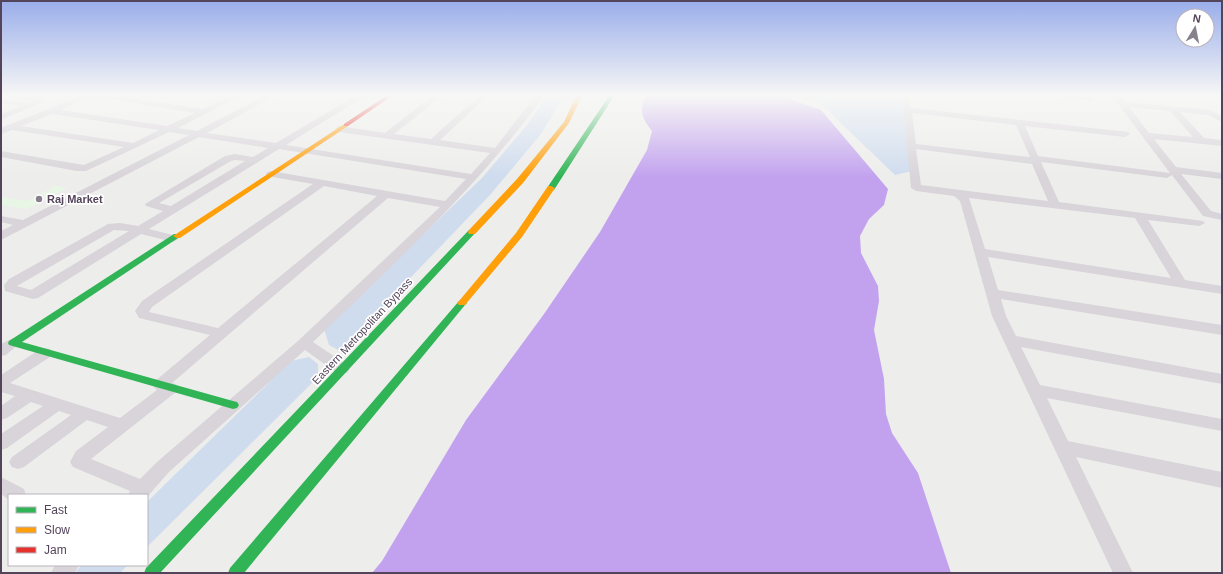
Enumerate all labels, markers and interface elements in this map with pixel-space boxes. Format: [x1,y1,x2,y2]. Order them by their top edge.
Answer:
north arrow [1175,8,1215,48]
text: N [1192,12,1202,25]
place label: Raj Market [47,193,103,205]
marker: Raj Market [34,194,44,204]
street label: Eastern Metropolitan Bypass [310,275,415,387]
legend [8,494,148,566]
text: Fast [44,503,68,517]
text: Slow [44,523,70,537]
text: Jam [44,543,67,557]

